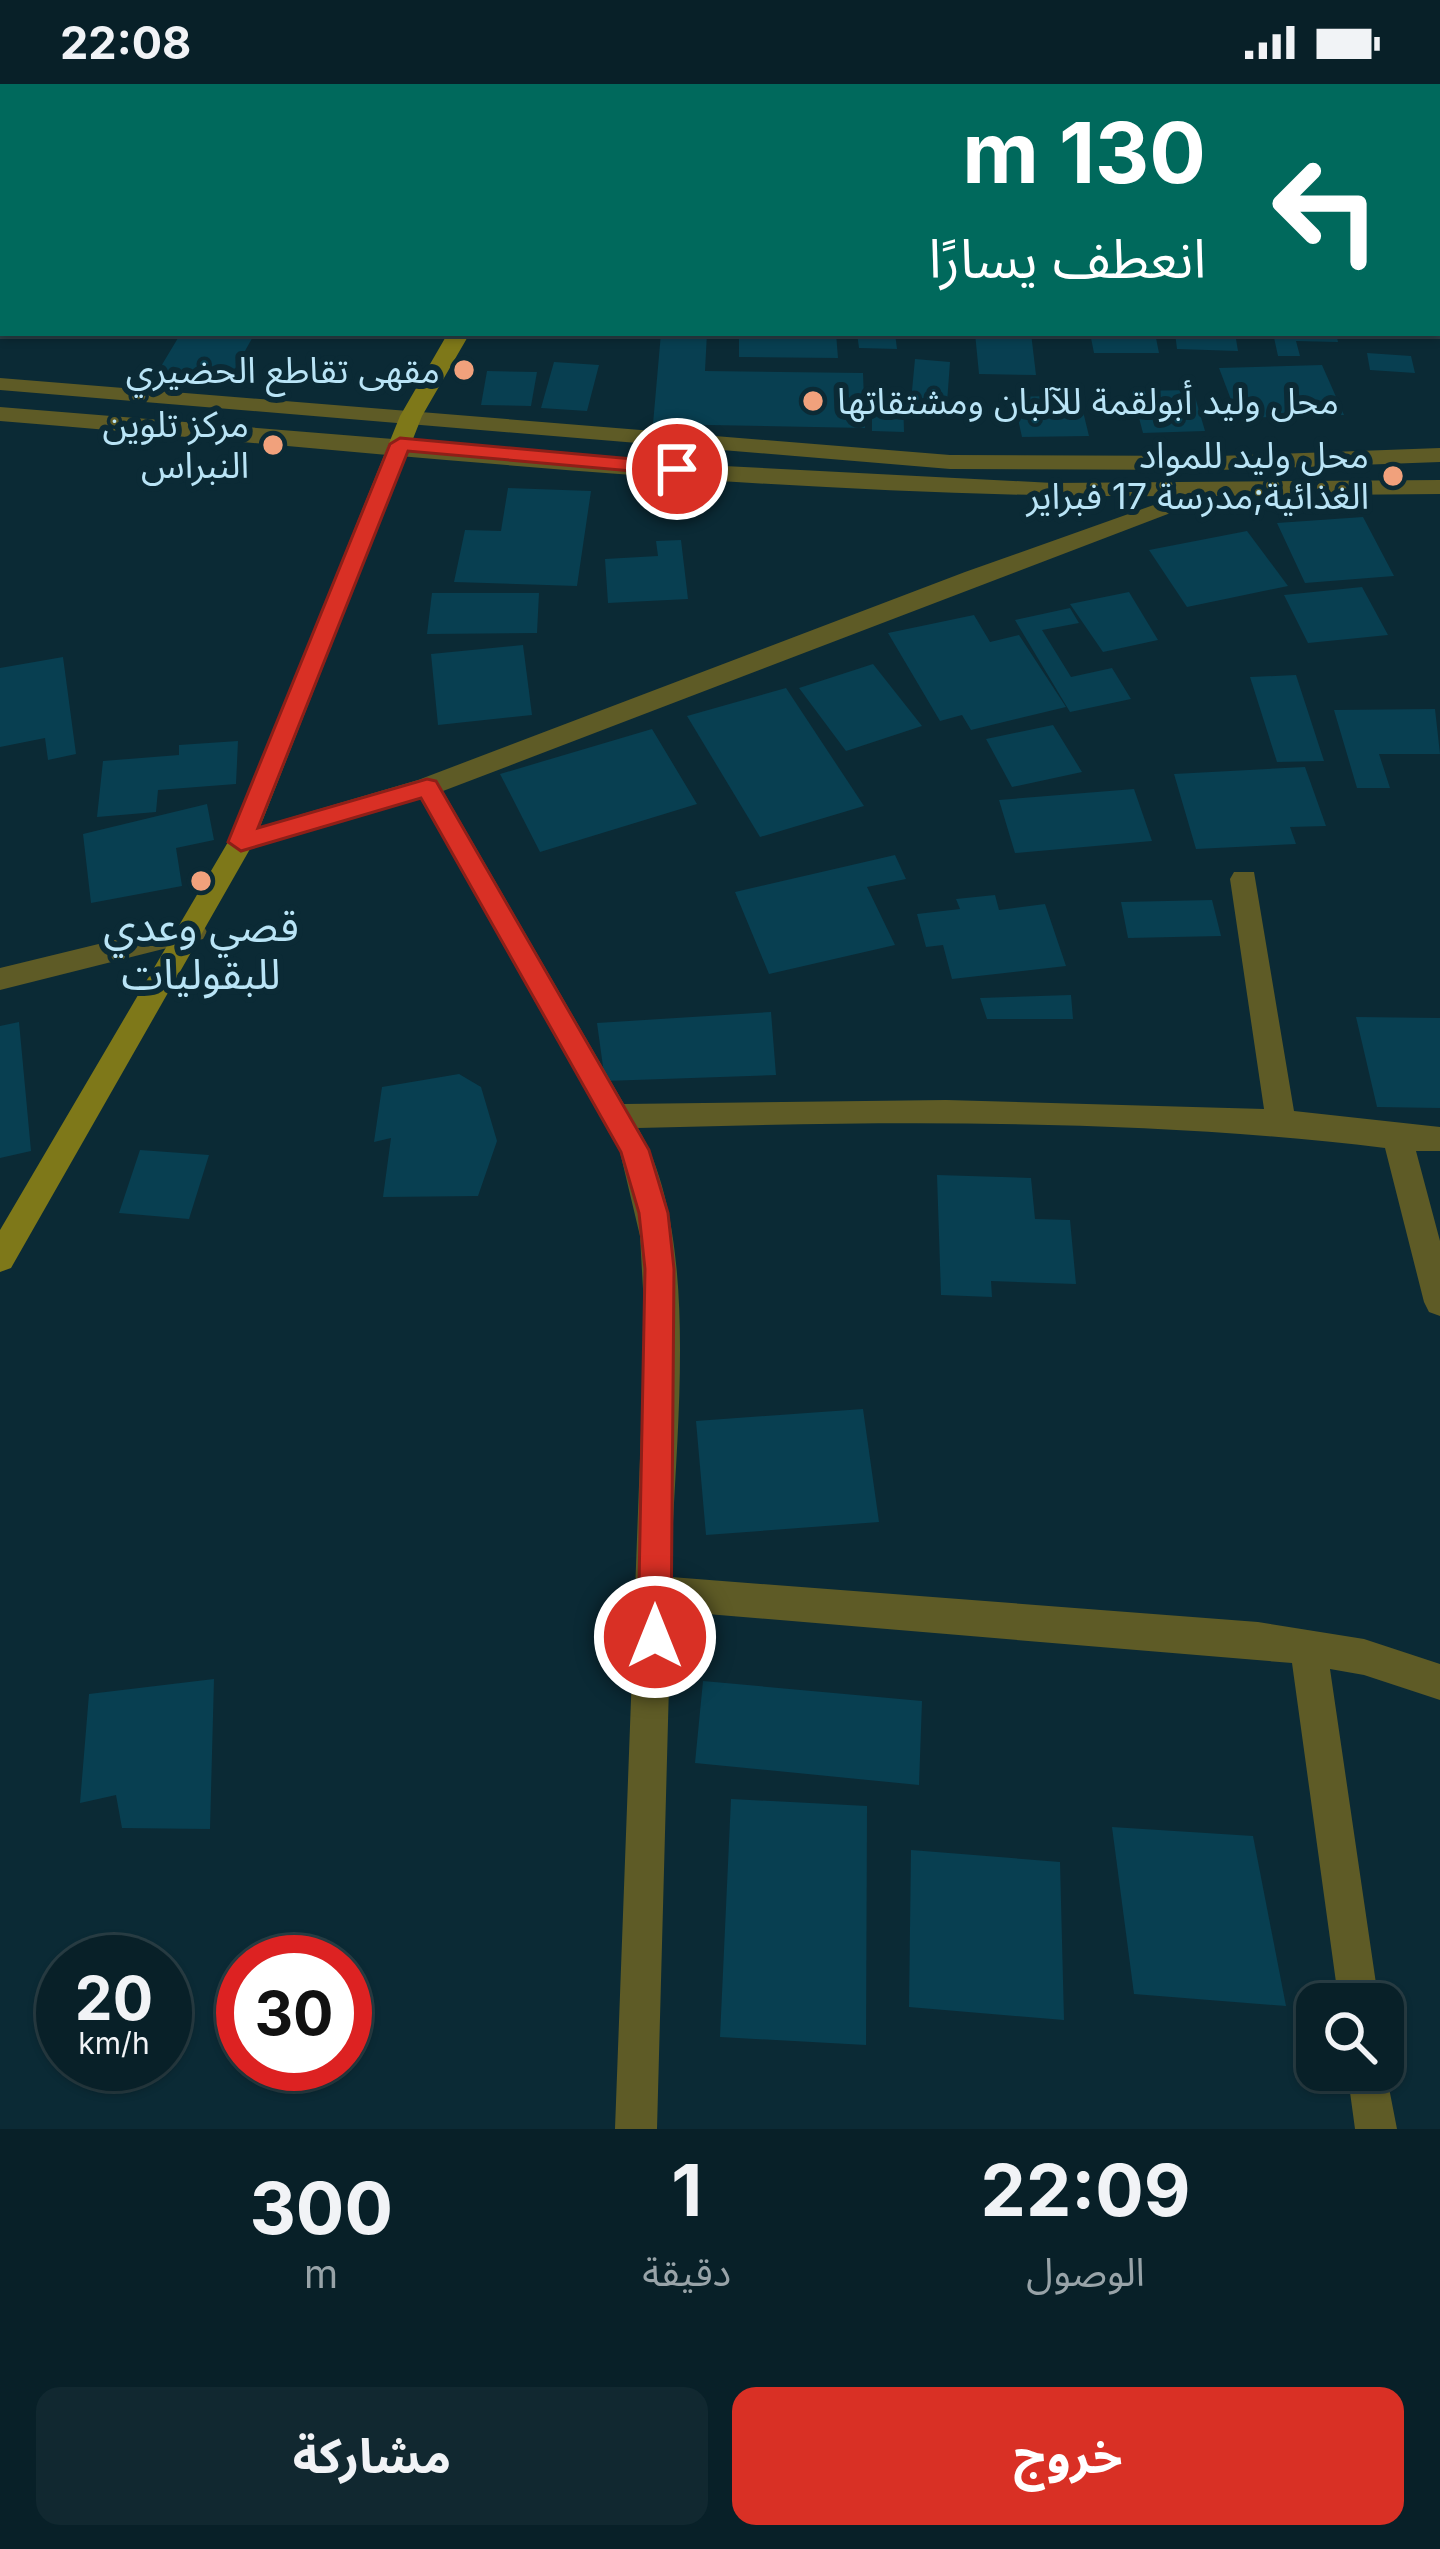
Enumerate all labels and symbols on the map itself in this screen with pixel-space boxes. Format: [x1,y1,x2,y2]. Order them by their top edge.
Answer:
place label: مقهى تقاطع الحضيري [126,348,440,398]
marker: مقهى تقاطع الحضيري [451,357,477,383]
place label: محل وليد أبولقمة للآلبان ومشتقاتها [837,379,1339,423]
marker: محل وليد أبولقمة للآلبان ومشتقاتها [800,388,826,414]
place label: مركز تلوين النبراس [102,402,249,487]
pin [626,418,728,520]
marker: مركز تلوين النبراس [260,432,286,458]
place label: محل وليد للمواد الغذائية;مدرسة 17 فبراير [1026,433,1369,518]
marker: محل وليد للمواد الغذائية;مدرسة 17 فبراير [1380,463,1406,489]
marker: قصي وعدي للبقوليات [188,868,214,894]
place label: قصي وعدي للبقوليات [103,900,299,999]
position arrow [592,1574,718,1700]
speed limit sign: 30 [216,1935,372,2091]

